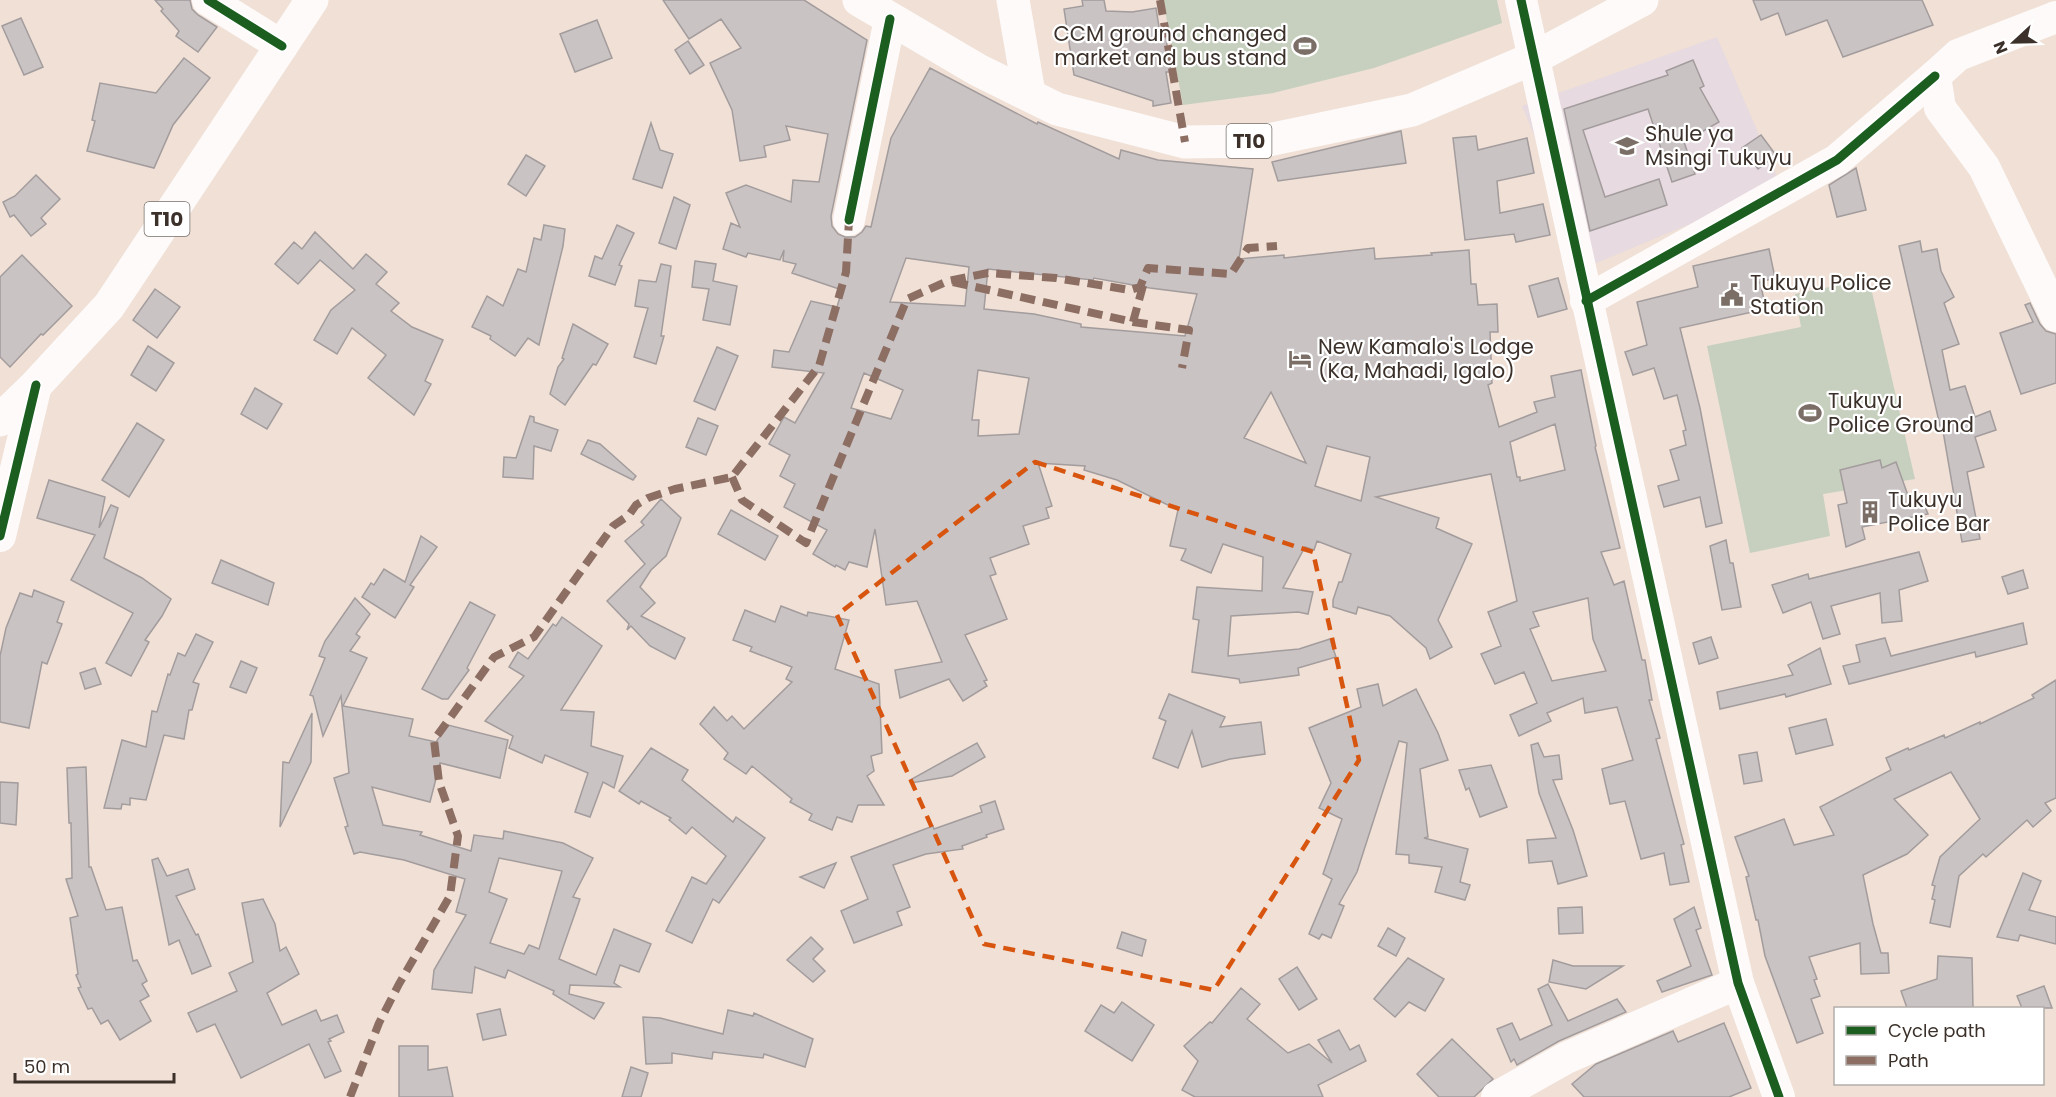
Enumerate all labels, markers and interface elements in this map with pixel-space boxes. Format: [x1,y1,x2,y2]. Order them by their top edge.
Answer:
north arrow [1984,12,2044,72]
place label: CCM ground changed market and bus stand [1054,19,1287,72]
sports icon: CCM ground changed market and bus stand [1292,33,1318,59]
text: N [1988,38,2013,57]
place label: Shule ya Msingi Tukuyu [1645,119,1792,172]
road number: T10 [1226,124,1272,158]
school or university icon: Shule ya Msingi Tukuyu [1614,133,1640,159]
road number: T10 [144,202,190,236]
place label: Tukuyu Police Station [1750,268,1892,321]
public building icon: Tukuyu Police Station [1719,282,1745,308]
place label: New Kamalo's Lodge (Ka, Mahadi, Igalo) [1318,332,1534,385]
hotel icon: New Kamalo's Lodge (Ka, Mahadi, Igalo) [1287,346,1313,372]
place label: Tukuyu Police Ground [1828,386,1974,439]
sports icon: Tukuyu Police Ground [1797,400,1823,426]
place label: Tukuyu Police Bar [1888,485,1990,538]
building icon: Tukuyu Police Bar [1857,499,1883,525]
legend [1834,1007,2044,1085]
text: Cycle path [1888,1018,1986,1043]
scale bar [15,1046,174,1084]
text: Path [1888,1048,1929,1073]
text: 50 m [24,1054,70,1079]

